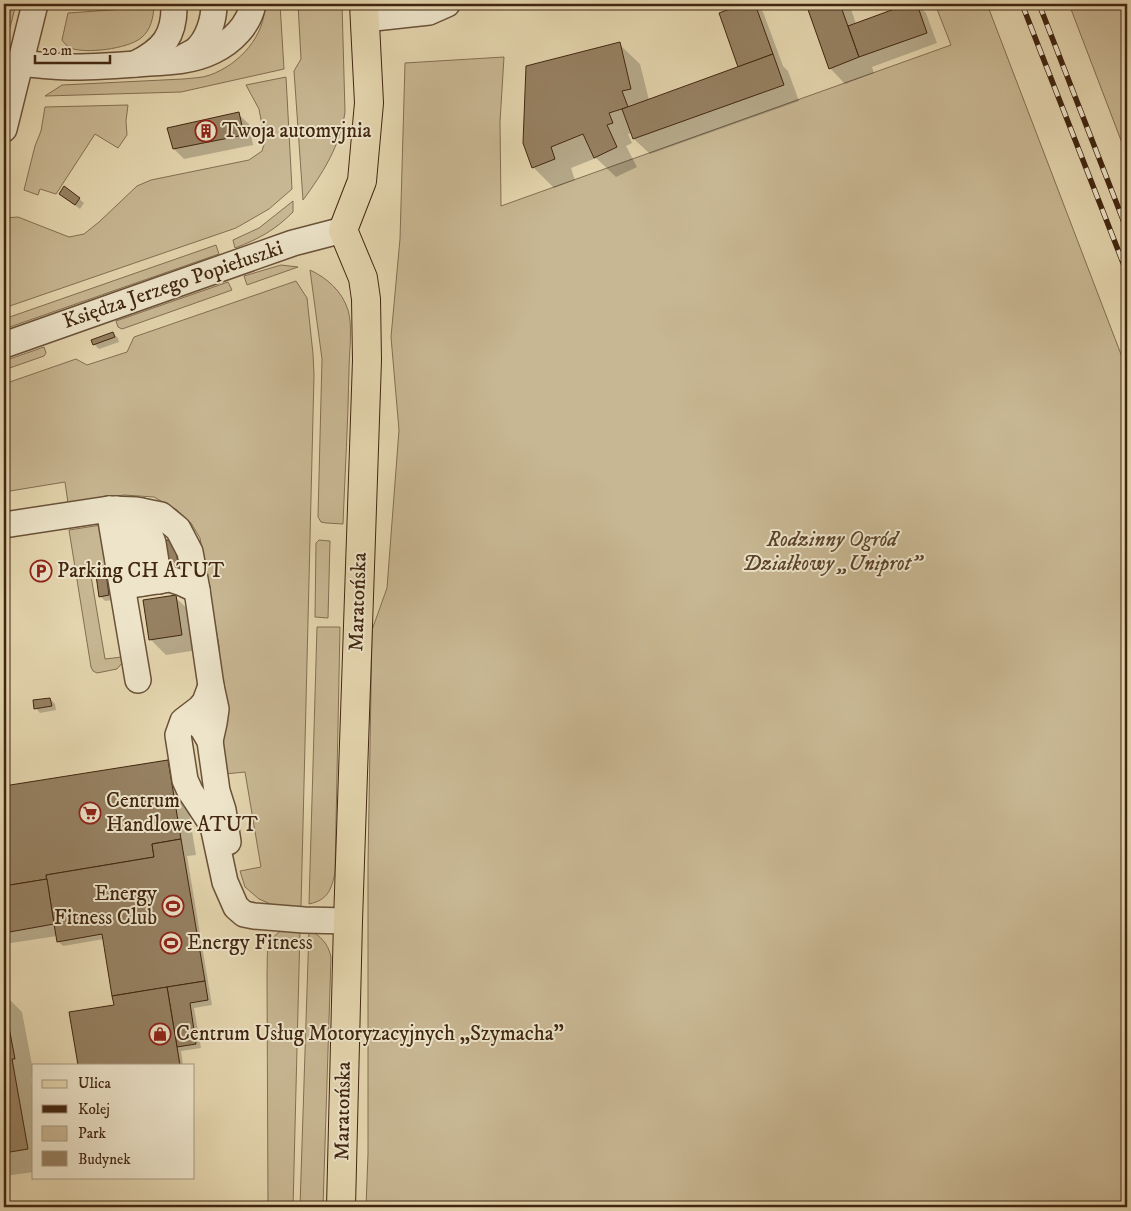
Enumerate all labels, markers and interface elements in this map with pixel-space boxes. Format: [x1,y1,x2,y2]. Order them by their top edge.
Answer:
scale bar [35,32,110,64]
text: 20 m [42,41,72,60]
place label: Twoja automyjnia [222,118,372,144]
building icon: Twoja automyjnia [194,119,218,143]
street label: Księdza Jerzego Popiełuszki [60,235,286,335]
park label: Rodzinny Ogród Działkowy „Uniprot” [743,527,925,577]
street label: Maratońska [343,552,373,652]
place label: Parking CH ATUT [57,558,224,584]
parking icon: Parking CH ATUT [29,559,53,583]
place label: Centrum Handlowe ATUT [106,788,258,838]
supermarket icon: Centrum Handlowe ATUT [78,801,102,825]
place label: Energy Fitness Club [54,881,158,931]
sports icon: Energy Fitness Club [161,894,185,918]
place label: Energy Fitness [187,930,313,956]
sports icon: Energy Fitness [159,931,183,955]
place label: Centrum Usług Motoryzacyjnych „Szymacha” [176,1021,564,1047]
shop icon: Centrum Usług Motoryzacyjnych „Szymacha” [148,1022,172,1046]
street label: Maratońska [329,1061,357,1161]
legend [32,1064,195,1178]
text: Ulica [78,1074,111,1093]
text: Kolej [78,1100,110,1119]
text: Park [78,1124,107,1143]
text: Budynek [78,1150,131,1169]

